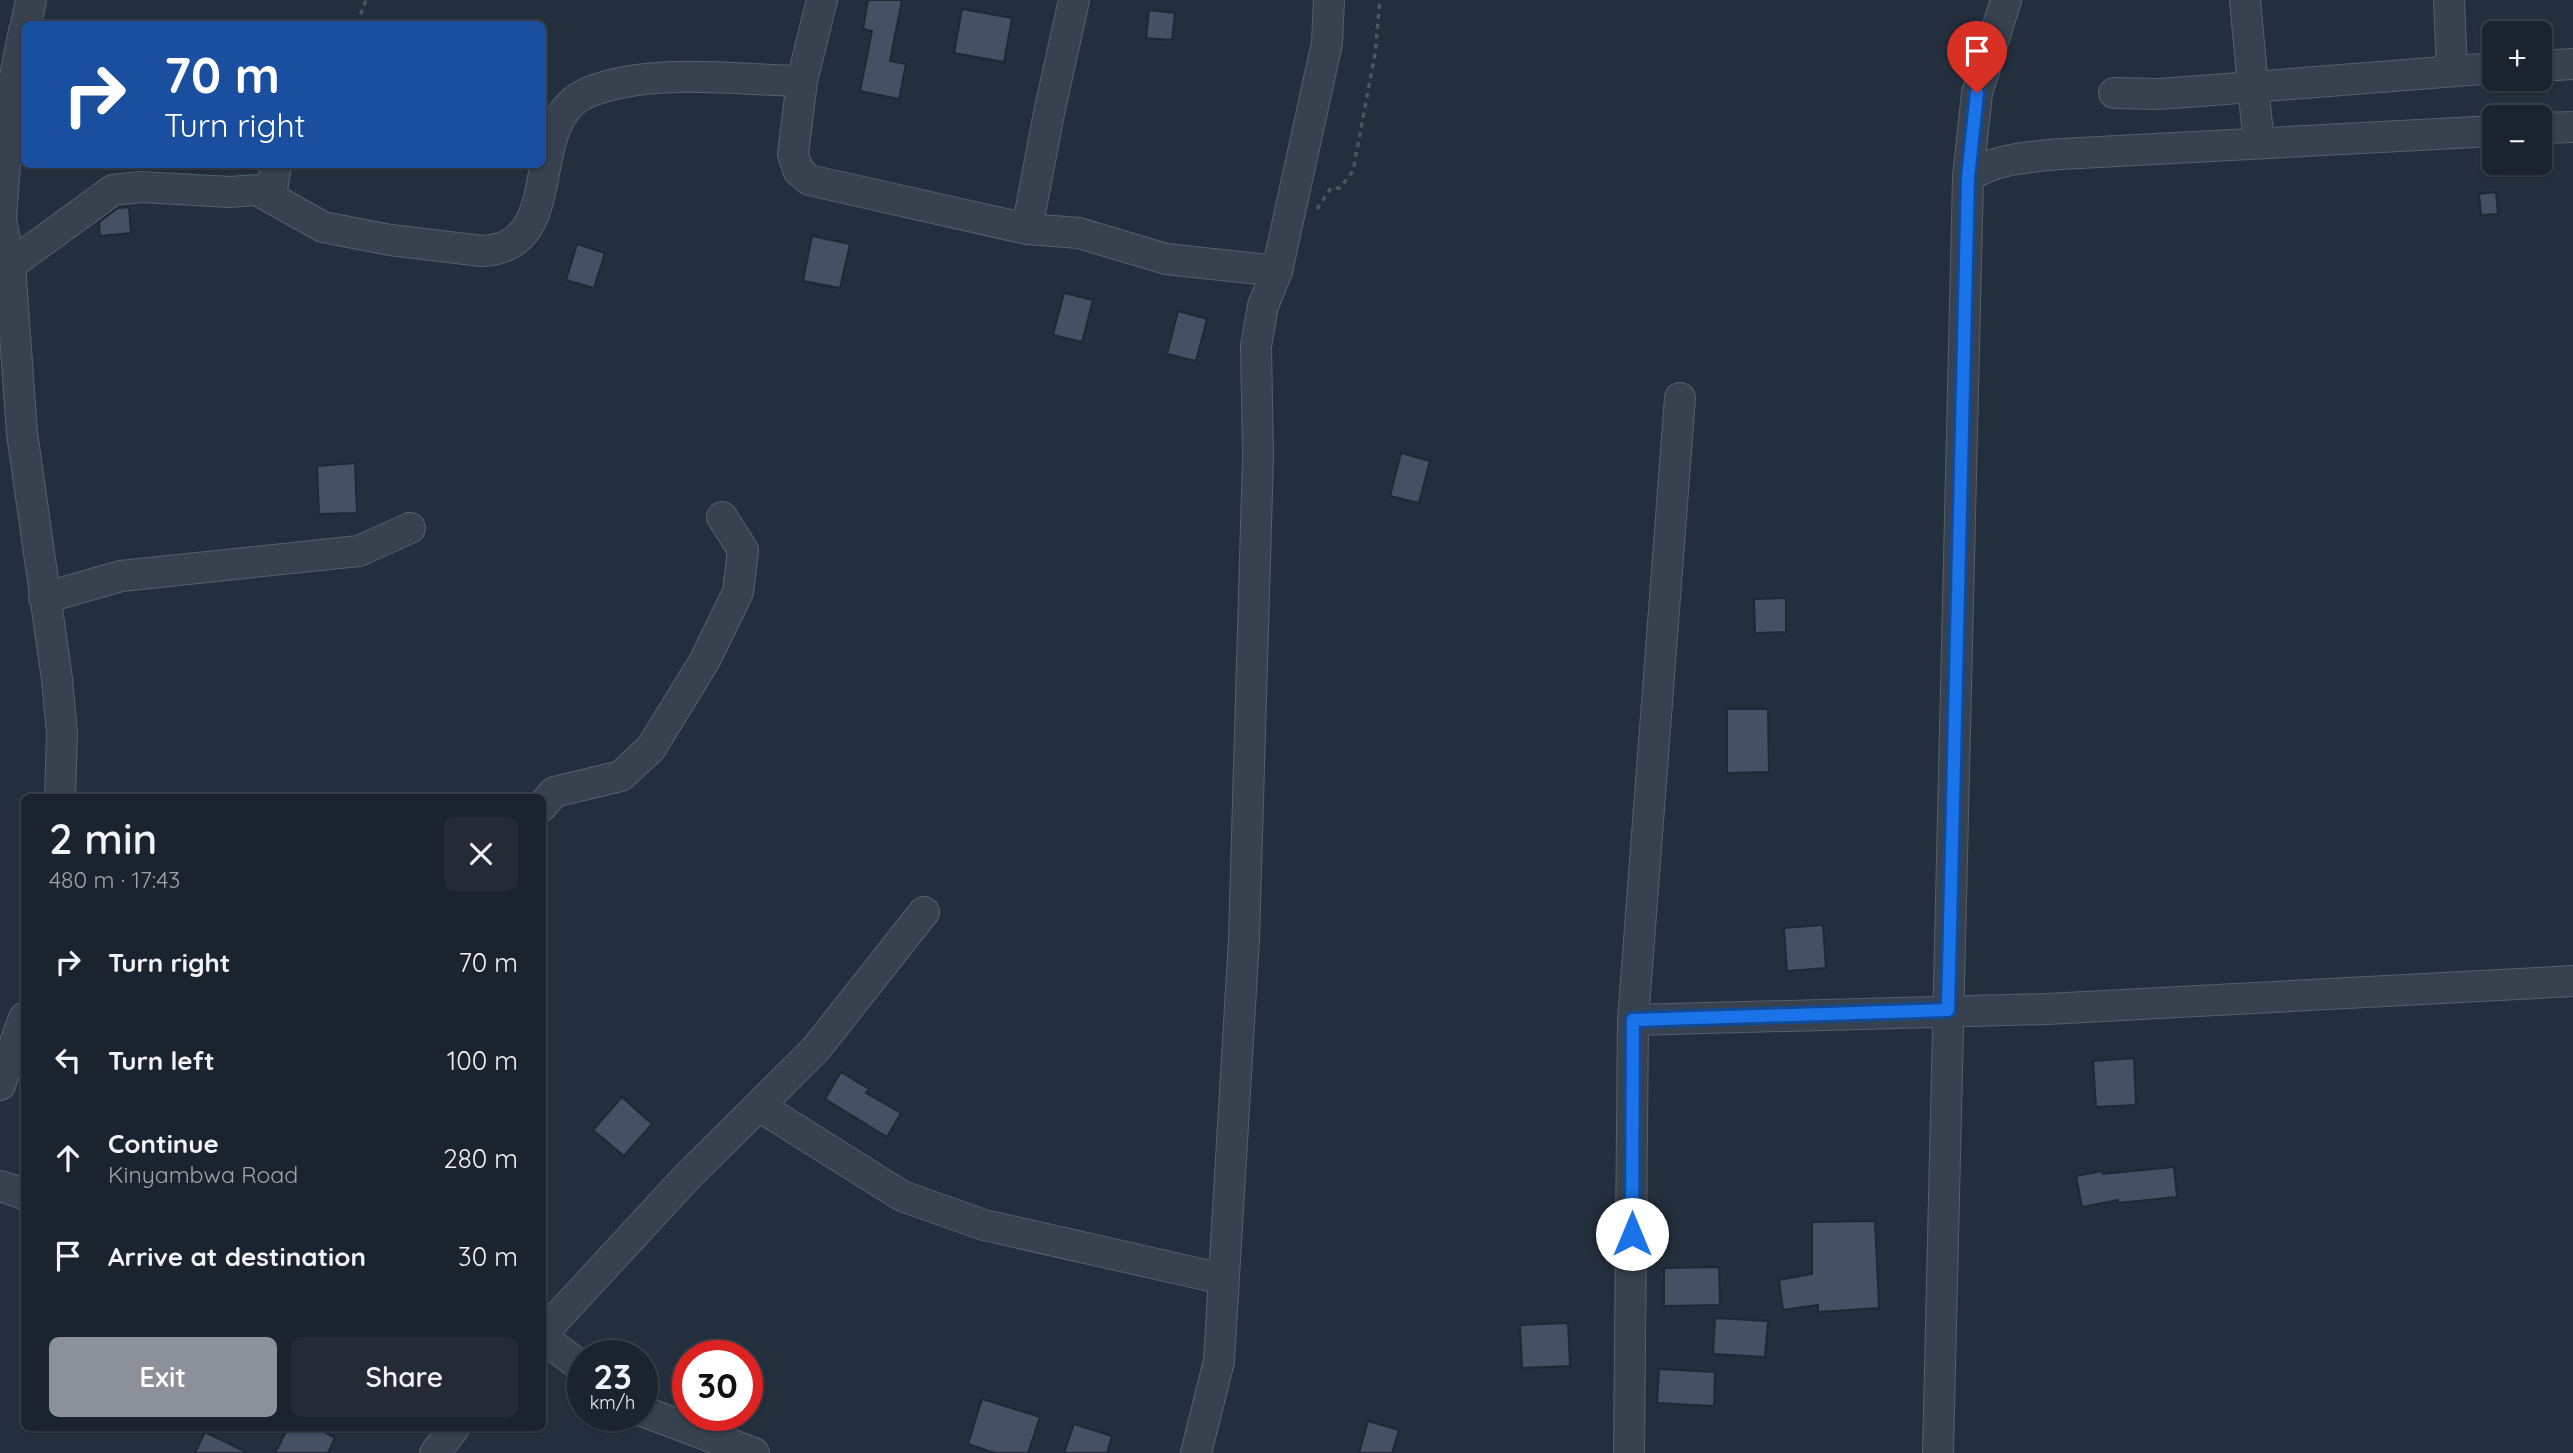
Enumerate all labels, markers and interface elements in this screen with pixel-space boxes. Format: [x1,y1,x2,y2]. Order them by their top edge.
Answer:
pin [1947,21,2007,93]
map controls [2482,21,2552,175]
button: + [2482,21,2552,91]
icon: arrive [1958,32,1996,70]
text: 70 m [164,44,280,105]
icon: right [49,49,140,140]
text: Turn right [164,105,305,145]
button: − [2482,105,2552,175]
text: 2 min [49,812,157,865]
button: close [444,817,518,891]
text: 480 m · 17:43 [49,865,180,894]
icon: right [49,943,87,981]
text: Turn right [108,946,230,979]
text: 70 m [458,946,518,979]
icon: left [49,1041,87,1079]
text: Turn left [108,1044,215,1077]
text: 100 m [447,1044,518,1077]
text: Continue [108,1127,219,1160]
icon: ahead [49,1139,87,1177]
text: 280 m [443,1142,518,1175]
text: Kinyambwa Road [108,1160,298,1189]
position arrow [1595,1197,1669,1271]
icon: arrive [49,1237,87,1275]
text: Arrive at destination [108,1240,366,1273]
text: 30 m [458,1240,518,1273]
button: Exit [49,1337,277,1417]
button: Share [291,1337,518,1417]
speed limit sign: 30 [672,1340,763,1431]
text: 23 [593,1354,632,1398]
text: km/h [590,1391,635,1414]

